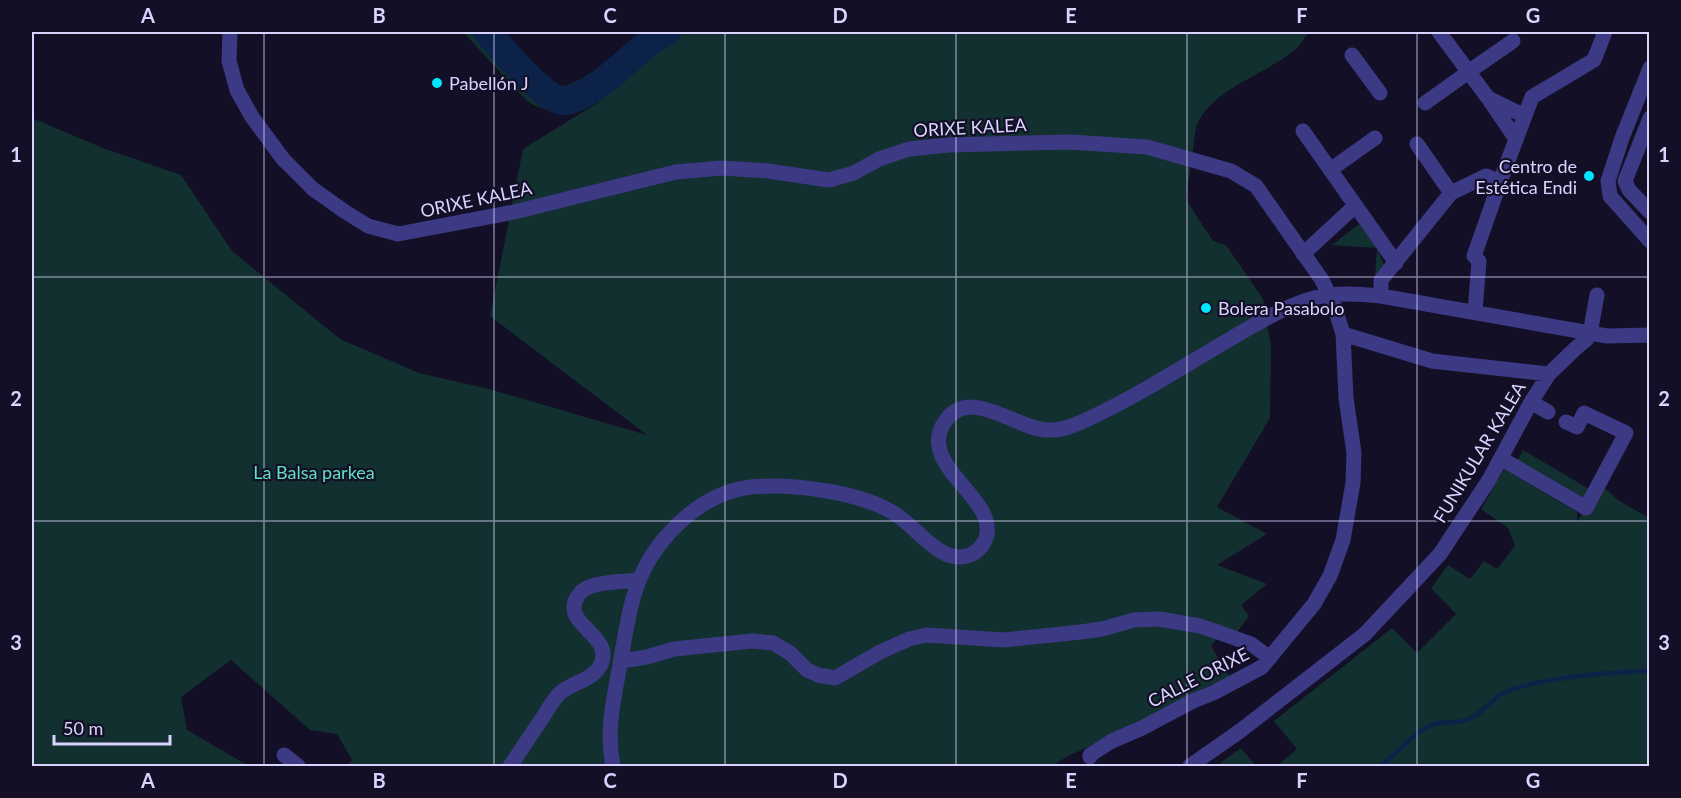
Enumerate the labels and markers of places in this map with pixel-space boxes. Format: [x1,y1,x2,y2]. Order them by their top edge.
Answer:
place label: Pabellón J [449,72,529,94]
marker: Pabellón J [430,76,444,90]
place label: Centro de Estética Endi [1475,155,1577,198]
marker: Centro de Estética Endi [1582,169,1596,183]
place label: Bolera Pasabolo [1218,297,1344,319]
marker: Bolera Pasabolo [1199,301,1213,315]

